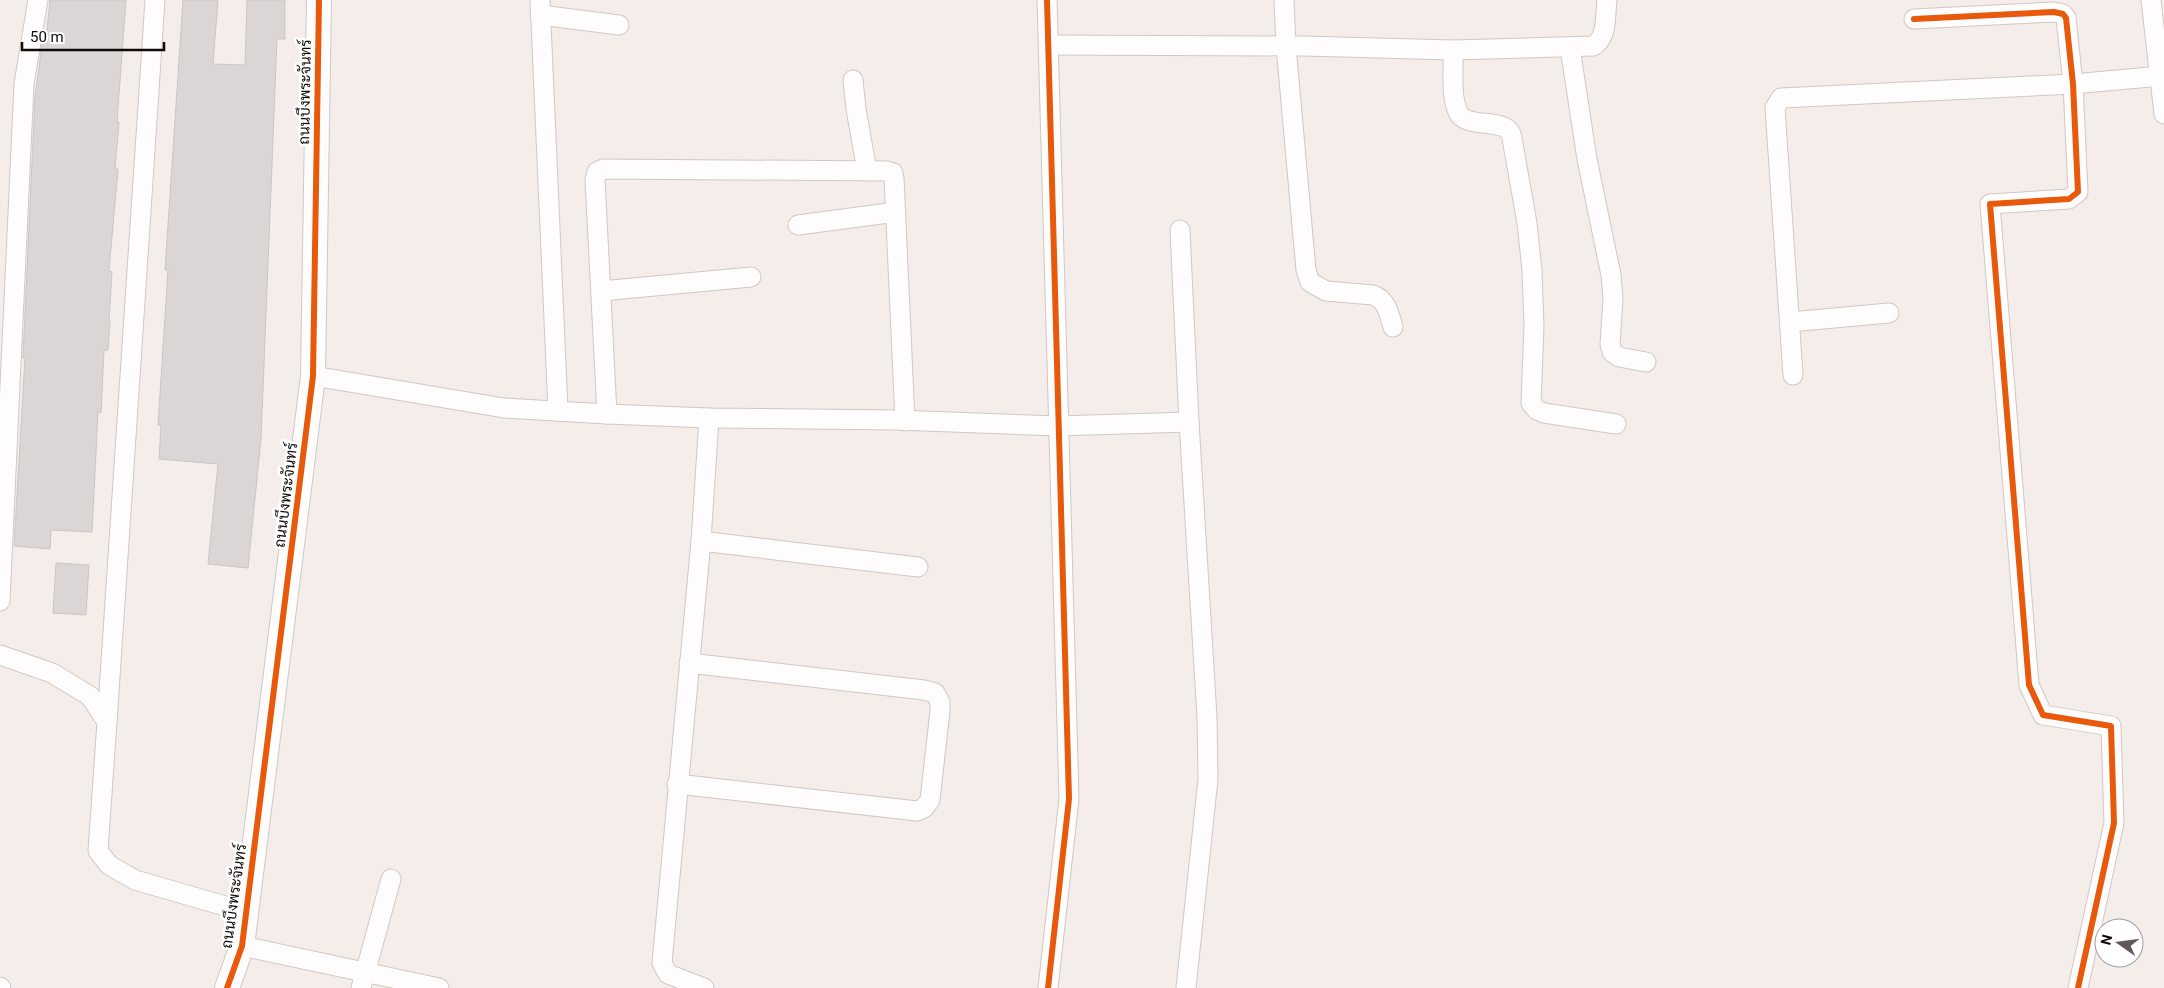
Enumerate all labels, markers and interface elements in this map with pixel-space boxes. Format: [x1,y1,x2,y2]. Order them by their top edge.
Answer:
scale bar [22,20,165,52]
text: 50 m [30,28,64,46]
street label: ถนนบึงพระจันทร์ [294,39,315,145]
street label: ถนนบึงพระจันทร์ [270,441,301,548]
street label: ถนนบึงพระจันทร์ [217,842,250,949]
north arrow [2094,918,2144,968]
text: N [2097,933,2115,947]

